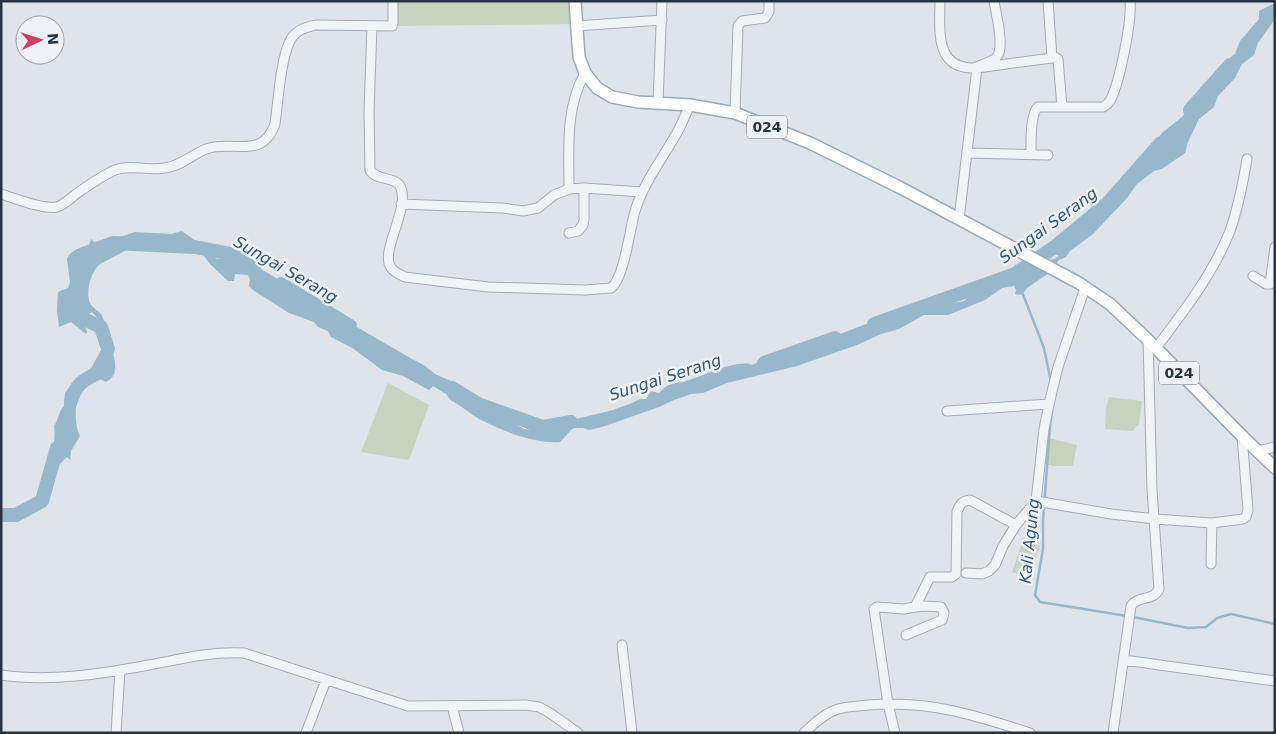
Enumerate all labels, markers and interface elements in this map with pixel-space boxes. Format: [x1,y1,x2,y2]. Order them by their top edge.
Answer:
north arrow [15,15,65,65]
text: N [45,33,61,45]
road number: 024 [747,115,787,138]
water label: Sungai Serang [996,183,1101,267]
water label: Sungai Serang [231,232,341,307]
water label: Sungai Serang [607,350,724,405]
road number: 024 [1159,362,1199,384]
water label: Kali Agung [1016,498,1043,584]

